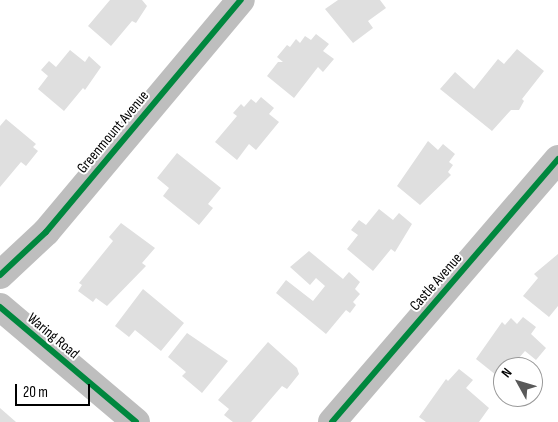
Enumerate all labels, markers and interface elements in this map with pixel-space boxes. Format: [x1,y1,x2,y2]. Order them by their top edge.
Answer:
street label: Greenmount Avenue [73,87,153,177]
street label: Castle Avenue [406,249,466,315]
street label: Waring Road [23,309,83,363]
north arrow [493,357,543,407]
text: N [498,365,516,381]
scale bar [18,374,92,406]
text: 20 m [23,383,48,402]

